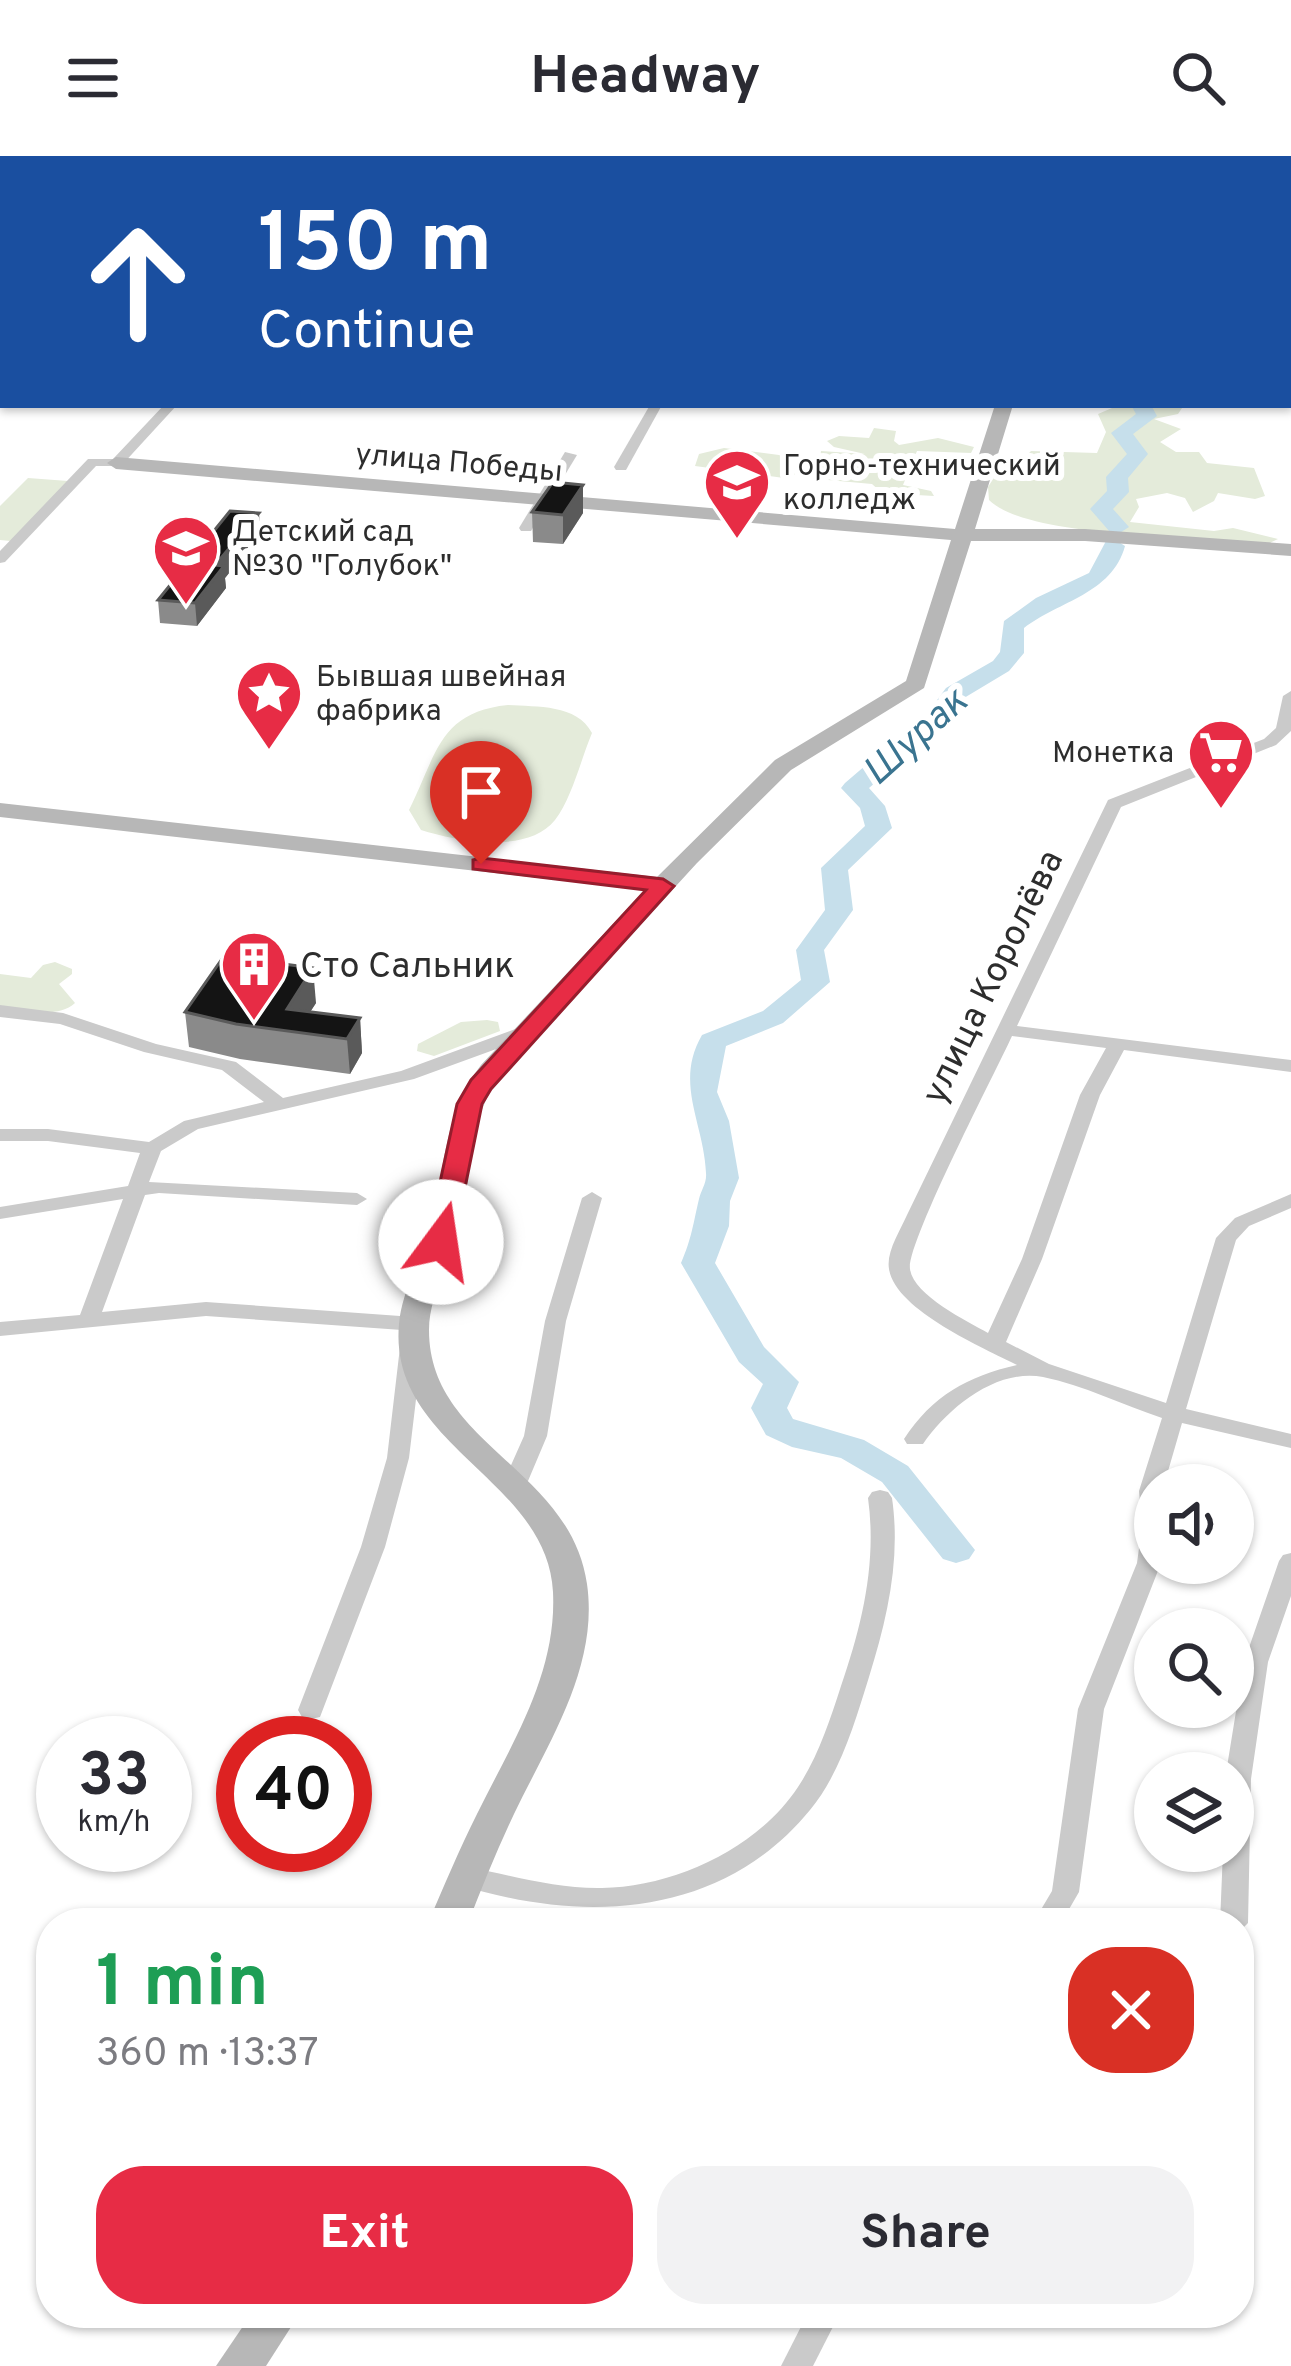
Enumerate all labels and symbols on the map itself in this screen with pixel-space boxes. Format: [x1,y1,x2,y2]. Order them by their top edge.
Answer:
street label: улица Победы [354,437,564,492]
school or university icon: Горно-технический колледж [702,447,772,541]
place label: Горно-технический колледж [783,449,1061,520]
school or university icon: Детский сад №30 "Голубок" [151,513,221,607]
place label: Детский сад №30 "Голубок" [232,515,452,586]
place icon: Бывшая швейная фабрика [234,658,304,752]
place label: Бывшая швейная фабрика [316,660,566,731]
water label: Шурак [855,678,980,798]
supermarket icon: Монетка [1186,717,1256,811]
place label: Монетка [1052,736,1174,773]
pin [430,741,532,864]
street label: улица Королёва [913,843,1076,1112]
building icon: Сто Сальник [219,929,289,1023]
place label: Сто Сальник [300,945,515,991]
position arrow [378,1179,504,1305]
speed limit sign: 40 [216,1716,372,1872]

